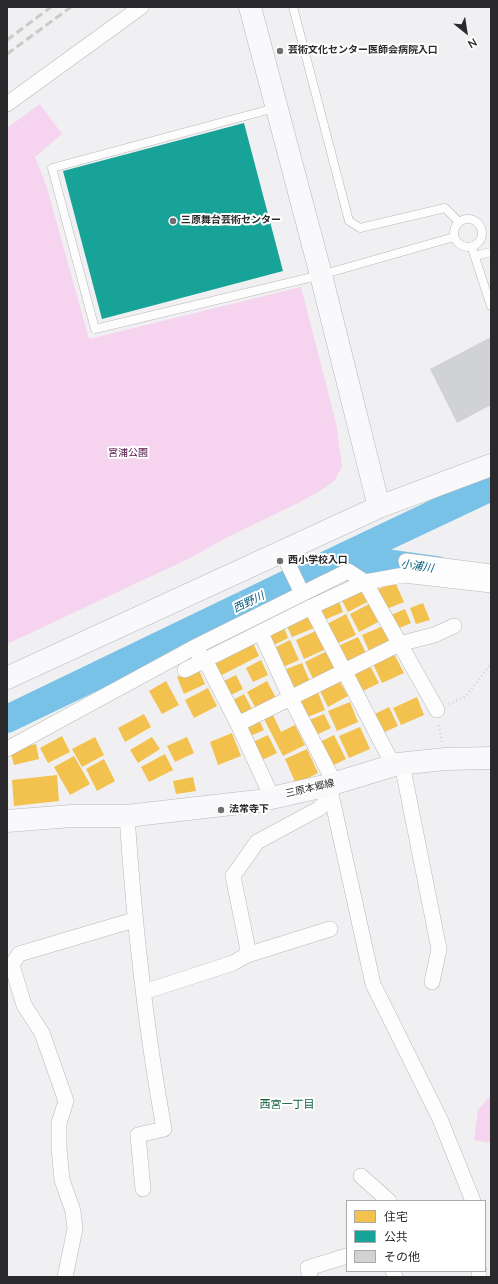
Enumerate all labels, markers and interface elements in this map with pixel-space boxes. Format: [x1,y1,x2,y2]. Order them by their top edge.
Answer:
north arrow [446,12,486,52]
text: N [465,34,480,51]
place label: 芸術文化センター医師会病院入口 [288,45,438,57]
marker: 芸術文化センター医師会病院入口 [275,46,285,56]
place label: 三原舞台芸術センター [181,215,281,227]
marker: 三原舞台芸術センター [168,216,178,226]
park label: 宮浦公園 [108,448,148,460]
place label: 西小学校入口 [288,555,348,567]
marker: 西小学校入口 [275,556,285,566]
water label: 小浦川 [400,558,434,576]
water label: 西野川 [231,590,267,616]
street label: 三原本郷線 [284,778,336,800]
place label: 法常寺下 [229,804,269,816]
marker: 法常寺下 [216,805,226,815]
district label: 西宮一丁目 [260,1098,314,1112]
legend [346,1200,486,1272]
text: 住宅 [384,1209,408,1225]
text: 公共 [384,1229,408,1245]
text: その他 [384,1249,420,1265]

